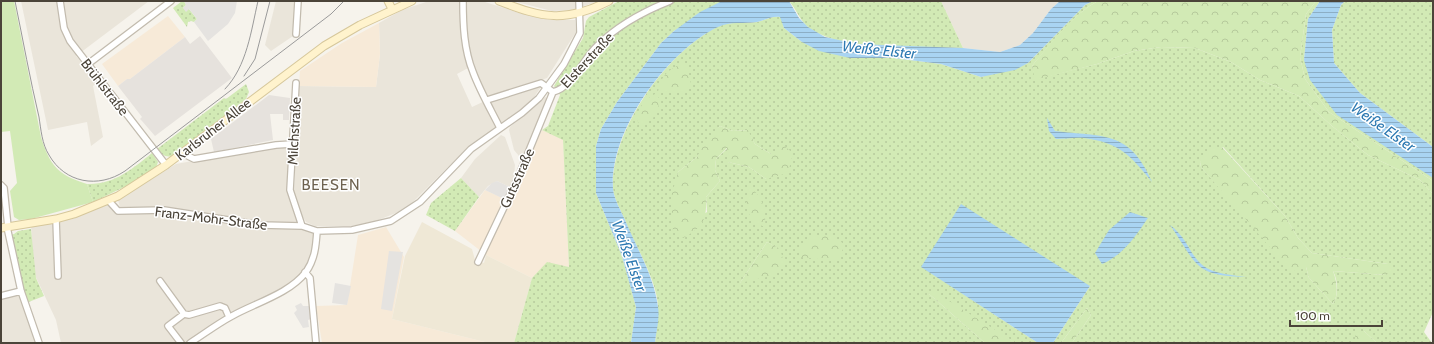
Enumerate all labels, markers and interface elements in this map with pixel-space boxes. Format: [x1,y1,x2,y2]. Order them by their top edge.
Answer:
street label: Elsterstraße [557,28,617,92]
water label: Weiße Elster [841,37,918,63]
street label: Brühlstraße [77,55,133,119]
street label: Karlsruher Allee [171,94,255,164]
street label: Milchstraße [283,97,305,165]
water label: Weiße Elster [1347,98,1420,156]
street label: Gutsstraße [496,145,538,211]
district label: BEESEN [301,176,361,194]
street label: Franz-Mohr-Straße [154,202,268,234]
water label: Weiße Elster [608,218,651,295]
scale bar [1290,302,1382,328]
text: 100 m [1296,308,1330,323]

